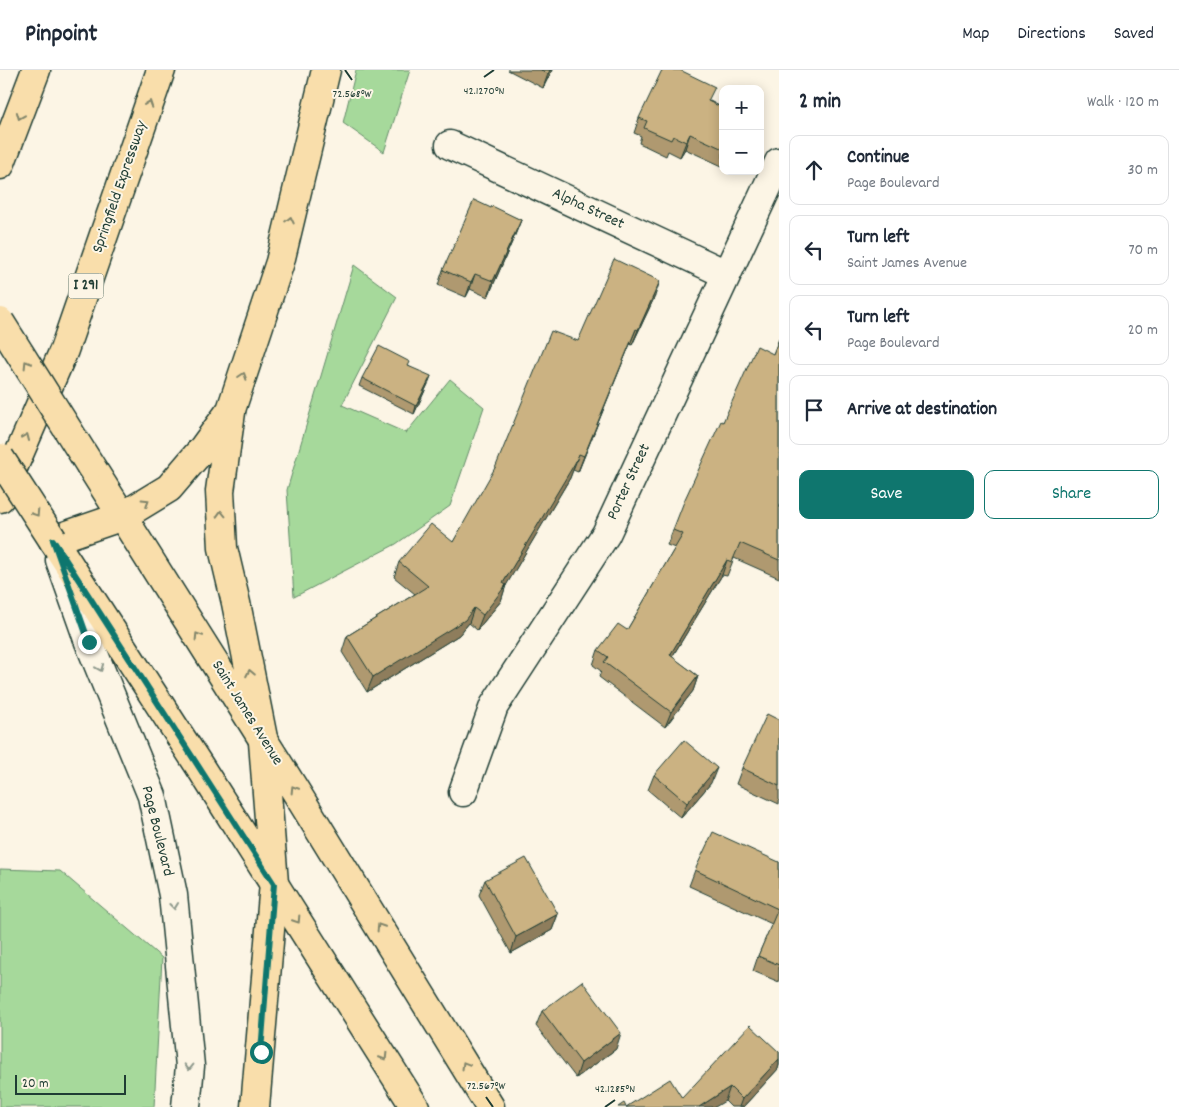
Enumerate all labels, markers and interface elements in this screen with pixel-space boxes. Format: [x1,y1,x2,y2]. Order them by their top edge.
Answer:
text: Pinpoint [25,18,97,52]
text: Map [962,22,989,47]
text: Directions [1017,22,1086,47]
text: Saved [1114,22,1154,47]
text: 42.1270°N [463,83,505,100]
map controls [719,85,764,175]
button: + [719,85,764,130]
text: 72.568°W [333,86,372,103]
text: 2 min [799,88,841,118]
text: Walk · 120 m [1087,91,1159,114]
one-way arrow [143,100,153,109]
one-way arrow [15,111,26,120]
street label: Springfield Expressway [87,117,154,256]
button: − [719,130,764,175]
text: Continue [847,145,909,172]
icon: ahead [800,156,828,184]
text: 30 m [1128,159,1158,182]
text: Page Boulevard [847,172,940,195]
street label: Alpha Street [548,182,628,236]
one-way arrow [284,216,295,225]
text: Turn left [847,225,910,252]
icon: left [800,236,828,264]
text: 70 m [1128,239,1158,262]
text: Saint James Avenue [847,252,967,275]
road number: I 291 [68,274,104,298]
text: Turn left [847,305,910,332]
icon: left [800,316,828,344]
text: 20 m [1128,319,1158,342]
text: Page Boulevard [847,332,940,355]
one-way arrow [23,361,33,370]
one-way arrow [237,372,247,380]
icon: arrive [800,396,828,424]
text: Arrive at destination [847,397,997,424]
one-way arrow [20,433,31,442]
street label: Porter Street [601,440,657,524]
button: Save [799,470,974,519]
button: Share [984,470,1159,519]
one-way arrow [141,498,150,508]
one-way arrow [30,508,39,517]
one-way arrow [216,510,227,518]
route end [78,631,101,654]
one-way arrow [195,633,205,642]
street label: Saint James Avenue [205,656,289,770]
one-way arrow [93,663,104,672]
one-way arrow [245,669,256,678]
street label: Page Boulevard [135,783,179,879]
one-way arrow [291,785,301,794]
one-way arrow [169,902,180,910]
one-way arrow [291,914,300,923]
one-way arrow [377,923,386,932]
route start [250,1041,273,1064]
one-way arrow [378,1051,388,1060]
one-way arrow [461,1062,471,1071]
one-way arrow [184,1064,194,1072]
scale bar [15,1072,126,1095]
text: 20 m [22,1074,49,1094]
text: 72.567°W [467,1078,505,1095]
text: 42.1285°N [595,1081,635,1098]

